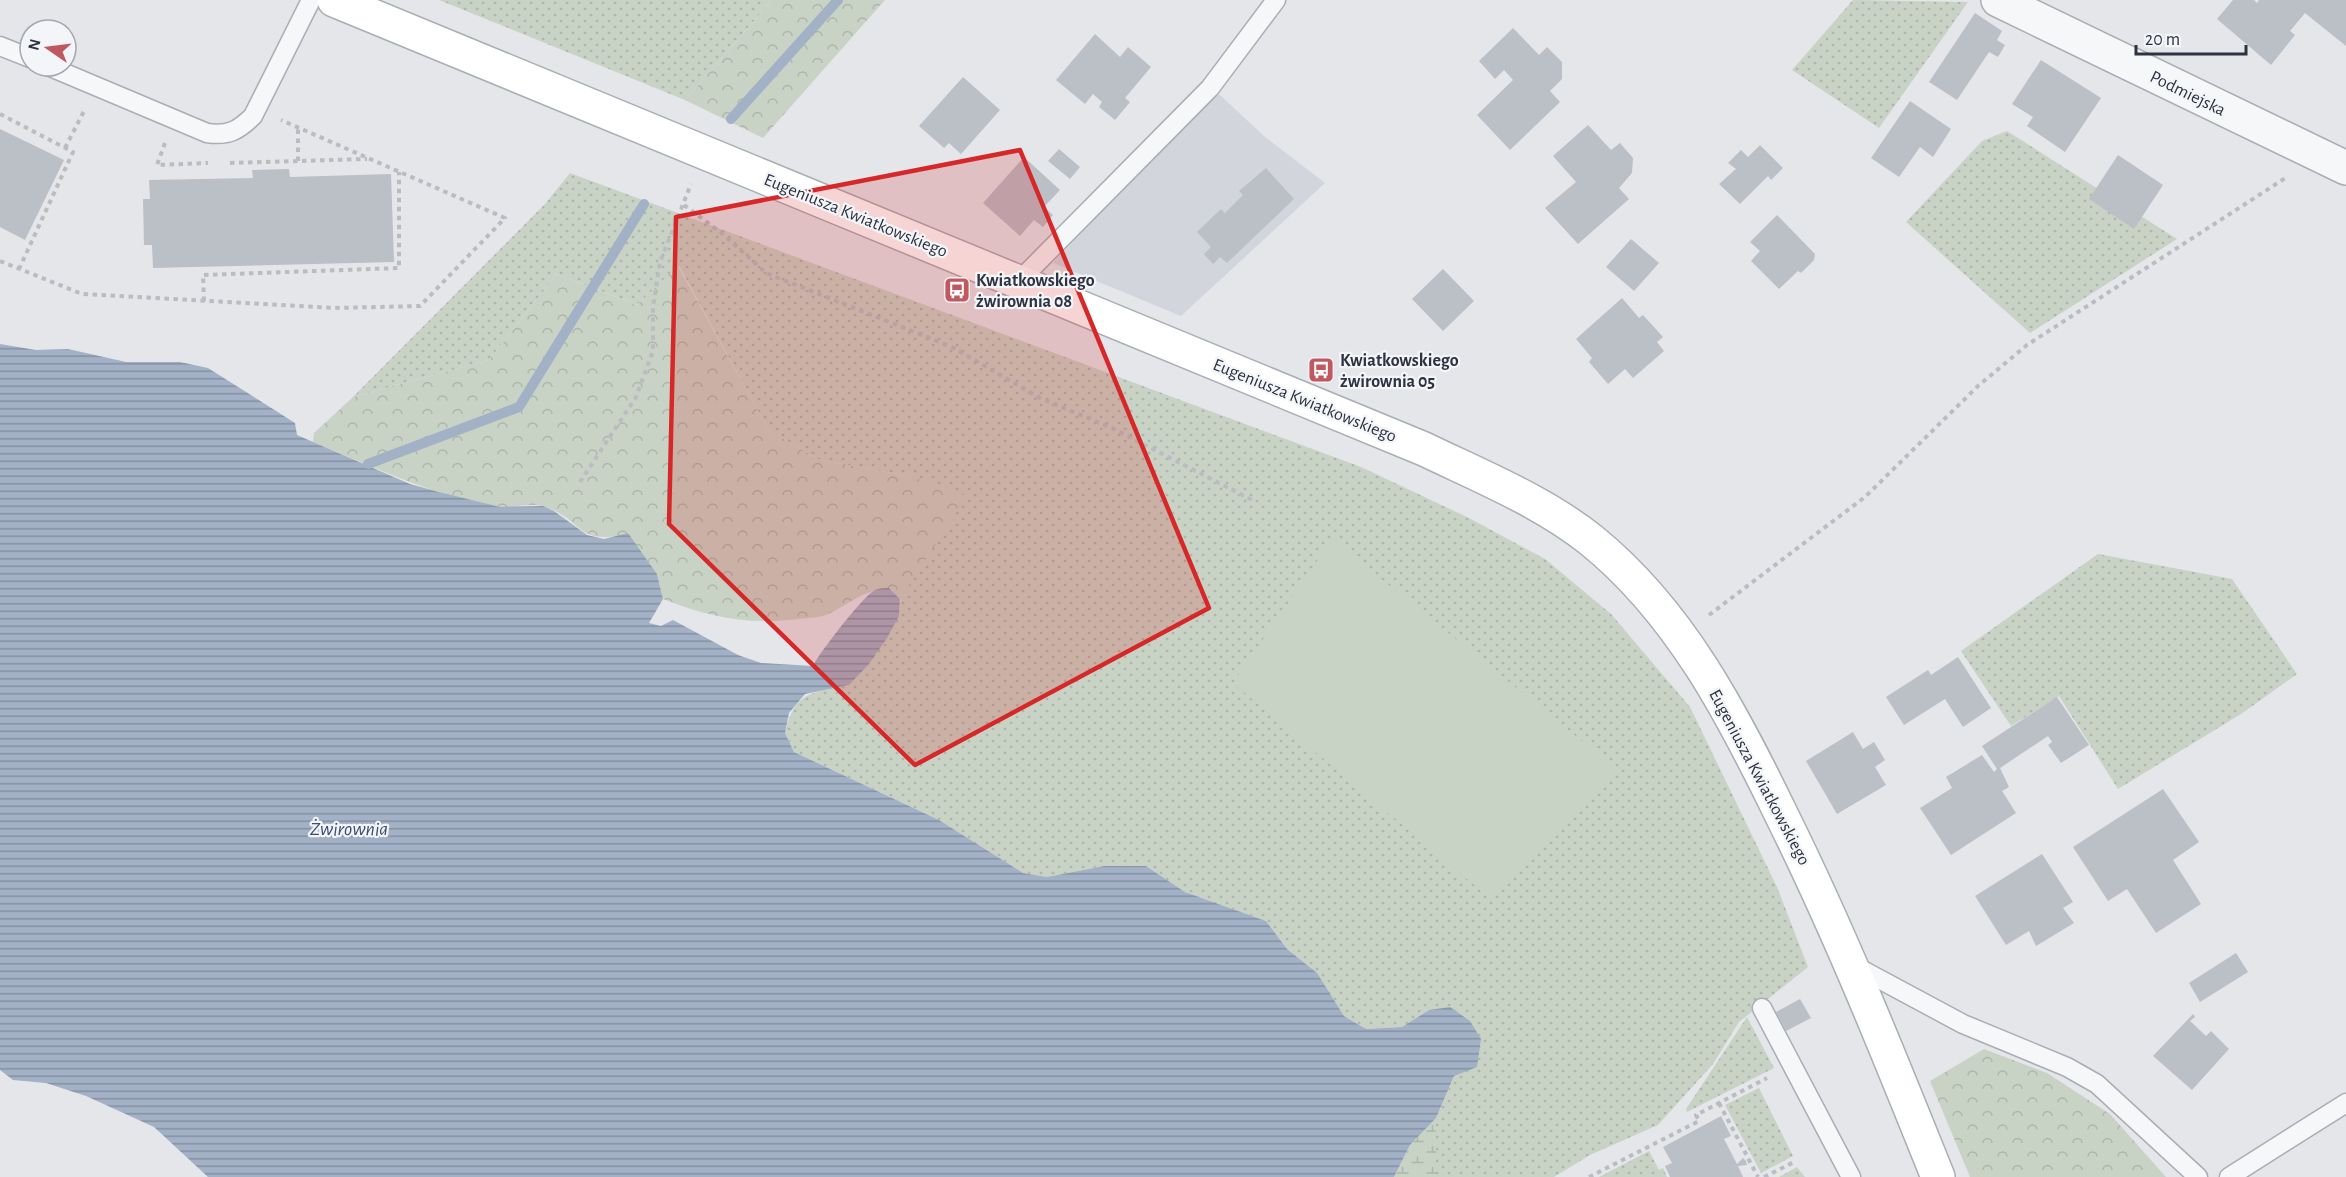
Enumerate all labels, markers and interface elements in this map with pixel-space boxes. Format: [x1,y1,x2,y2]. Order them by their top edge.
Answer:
north arrow [18,18,78,78]
scale bar [2136,18,2246,56]
text: 20 m [2145,31,2180,49]
text: N [25,37,44,52]
street label: Podmiejska [2147,68,2228,120]
street label: Eugeniusza Kwiatkowskiego [761,171,950,261]
place label: Kwiatkowskiego żwirownia 08 [976,272,1095,311]
bus stop icon: Kwiatkowskiego żwirownia 08 [942,275,972,305]
place label: Kwiatkowskiego żwirownia 05 [1340,352,1459,391]
bus stop icon: Kwiatkowskiego żwirownia 05 [1306,355,1336,385]
street label: Eugeniusza Kwiatkowskiego [1210,356,1399,446]
street label: Eugeniusza Kwiatkowskiego [1705,687,1813,868]
water label: Żwirownia [310,819,388,839]

